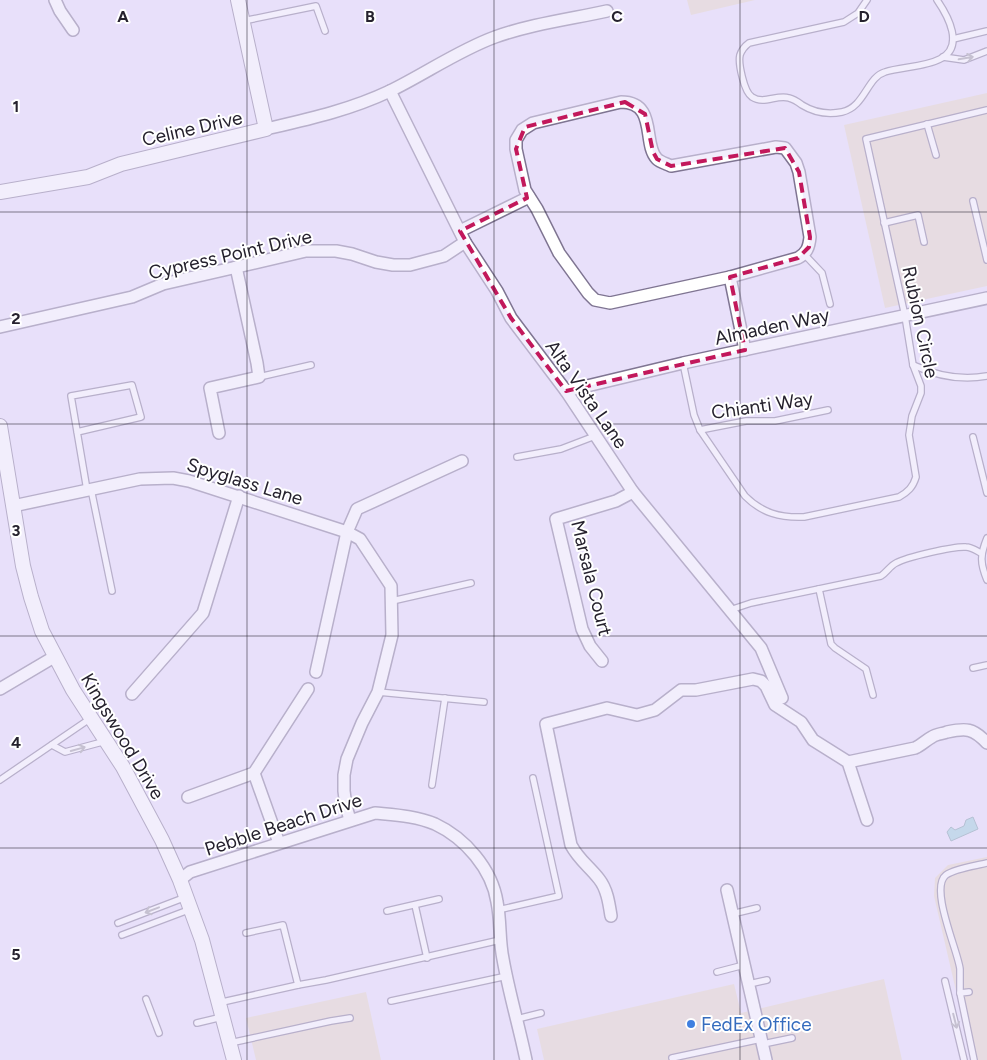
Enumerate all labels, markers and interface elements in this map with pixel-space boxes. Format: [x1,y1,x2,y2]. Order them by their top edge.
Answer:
text: A [117,7,129,26]
text: B [365,7,375,26]
text: C [611,7,623,26]
text: D [858,7,870,26]
one-way arrow [957,52,973,62]
text: 1 [13,97,19,116]
street label: Celine Drive [140,106,245,151]
street label: Cypress Point Drive [146,225,314,284]
street label: Rubion Circle [897,264,944,380]
street label: Almaden Way [713,303,832,350]
text: 2 [11,309,21,328]
street label: Alta Vista Lane [541,336,632,453]
street label: Chianti Way [710,387,814,424]
street label: Spyglass Lane [184,453,306,510]
street label: Marsala Court [566,518,617,638]
text: 3 [12,521,21,540]
street label: Kingswood Drive [76,669,169,804]
text: 4 [11,733,21,752]
one-way arrow [70,743,86,753]
street label: Pebble Beach Drive [202,788,365,861]
one-way arrow [145,906,160,915]
text: 5 [11,945,21,964]
one-way arrow [951,1012,960,1028]
place label: FedEx Office [701,1013,812,1036]
marker: FedEx Office [685,1018,697,1030]

